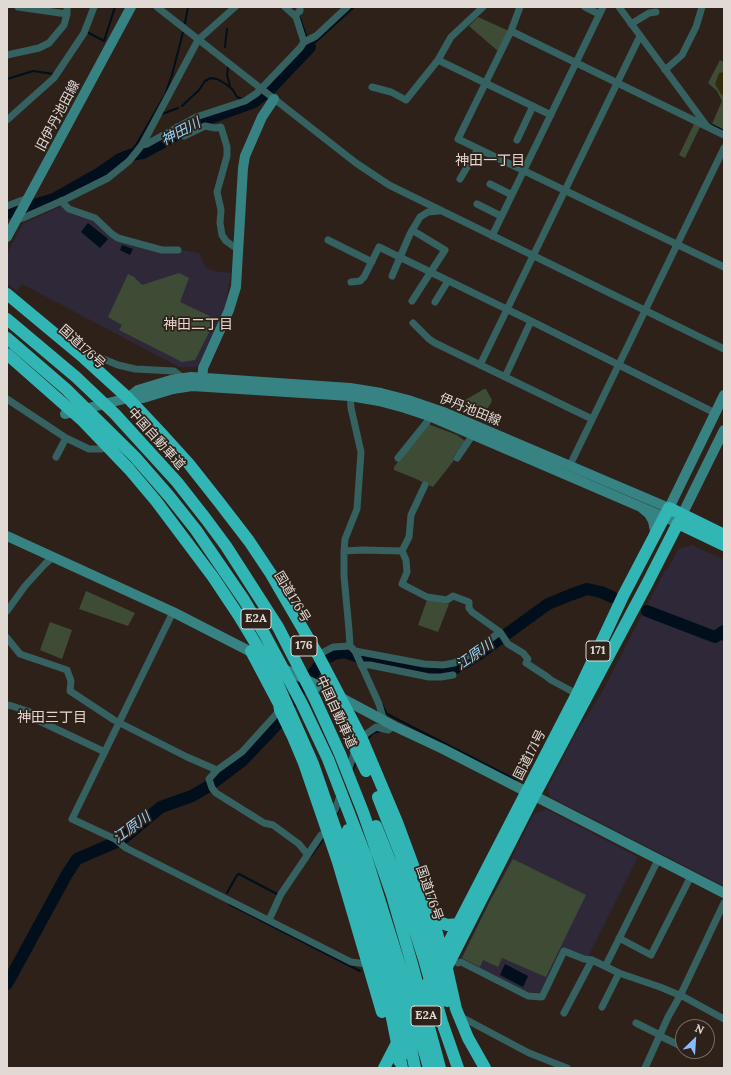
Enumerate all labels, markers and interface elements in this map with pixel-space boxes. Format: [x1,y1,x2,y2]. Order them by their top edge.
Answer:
street label: 旧伊丹池田線 [33,78,83,154]
water label: 神田川 [159,115,203,149]
district label: 神田一丁目 [455,153,525,169]
district label: 神田二丁目 [163,317,233,333]
street label: 国道176号 [56,322,108,372]
street label: 伊丹池田線 [437,391,503,429]
street label: 中国自動車道 [124,405,188,473]
street label: 国道176号 [271,568,313,626]
road number: E2A [241,609,271,629]
road number: 176 [291,636,317,656]
water label: 江原川 [453,636,497,674]
road number: 171 [586,641,610,661]
street label: 中国自動車道 [312,673,360,751]
district label: 神田三丁目 [17,710,87,726]
street label: 国道171号 [511,727,549,783]
water label: 江原川 [110,809,154,847]
street label: 国道176号 [412,863,446,923]
road number: E2A [411,1006,441,1026]
north arrow [675,1019,715,1059]
text: N [693,1021,706,1037]

